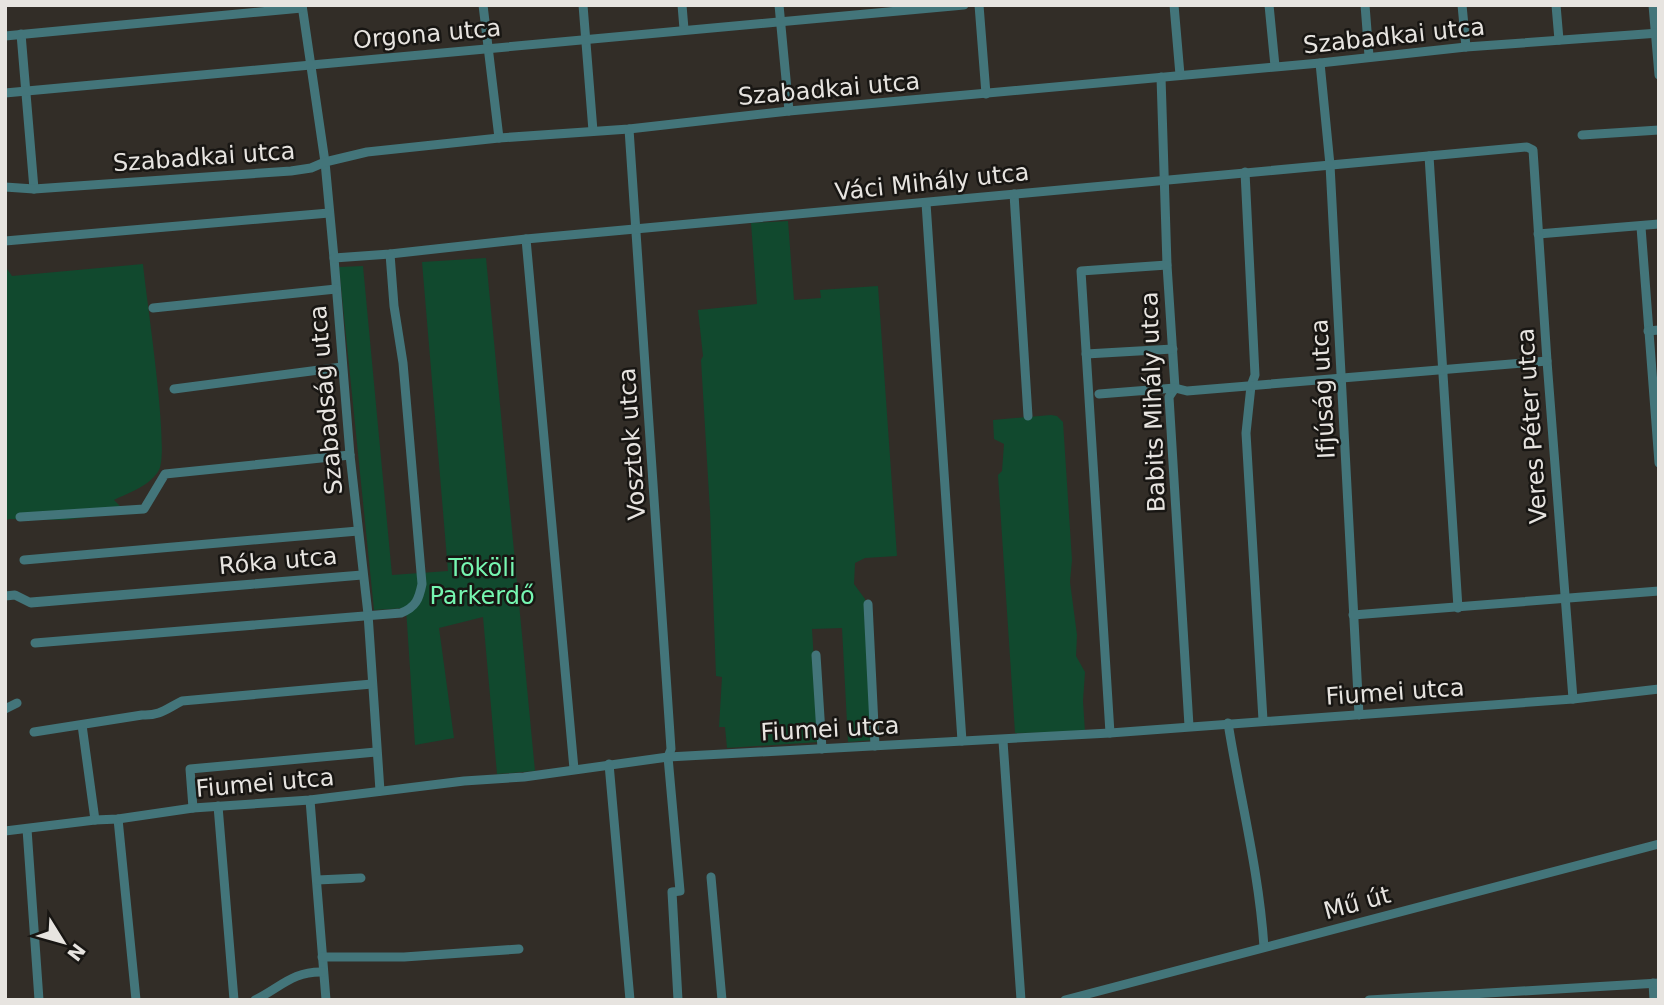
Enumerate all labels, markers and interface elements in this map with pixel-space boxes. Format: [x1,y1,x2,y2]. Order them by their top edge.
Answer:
street label: Szabadkai utca [1302,13,1486,59]
street label: Orgona utca [352,14,502,54]
street label: Szabadkai utca [737,67,921,111]
street label: Szabadkai utca [112,137,296,177]
street label: Váci Mihály utca [834,158,1030,206]
street label: Babits Mihály utca [1135,291,1171,513]
street label: Szabadság utca [304,304,348,496]
street label: Ifjúság utca [1305,318,1341,460]
street label: Veres Péter utca [1511,327,1553,525]
street label: Vosztok utca [613,367,651,521]
street label: Róka utca [218,542,338,580]
park label: Tököli Parkerdő [429,554,535,610]
street label: Fiumei utca [1325,673,1465,711]
street label: Fiumei utca [760,711,900,747]
street label: Fiumei utca [195,763,335,803]
street label: Mű út [1320,881,1394,925]
north arrow [28,907,98,977]
text: N [63,939,90,965]

